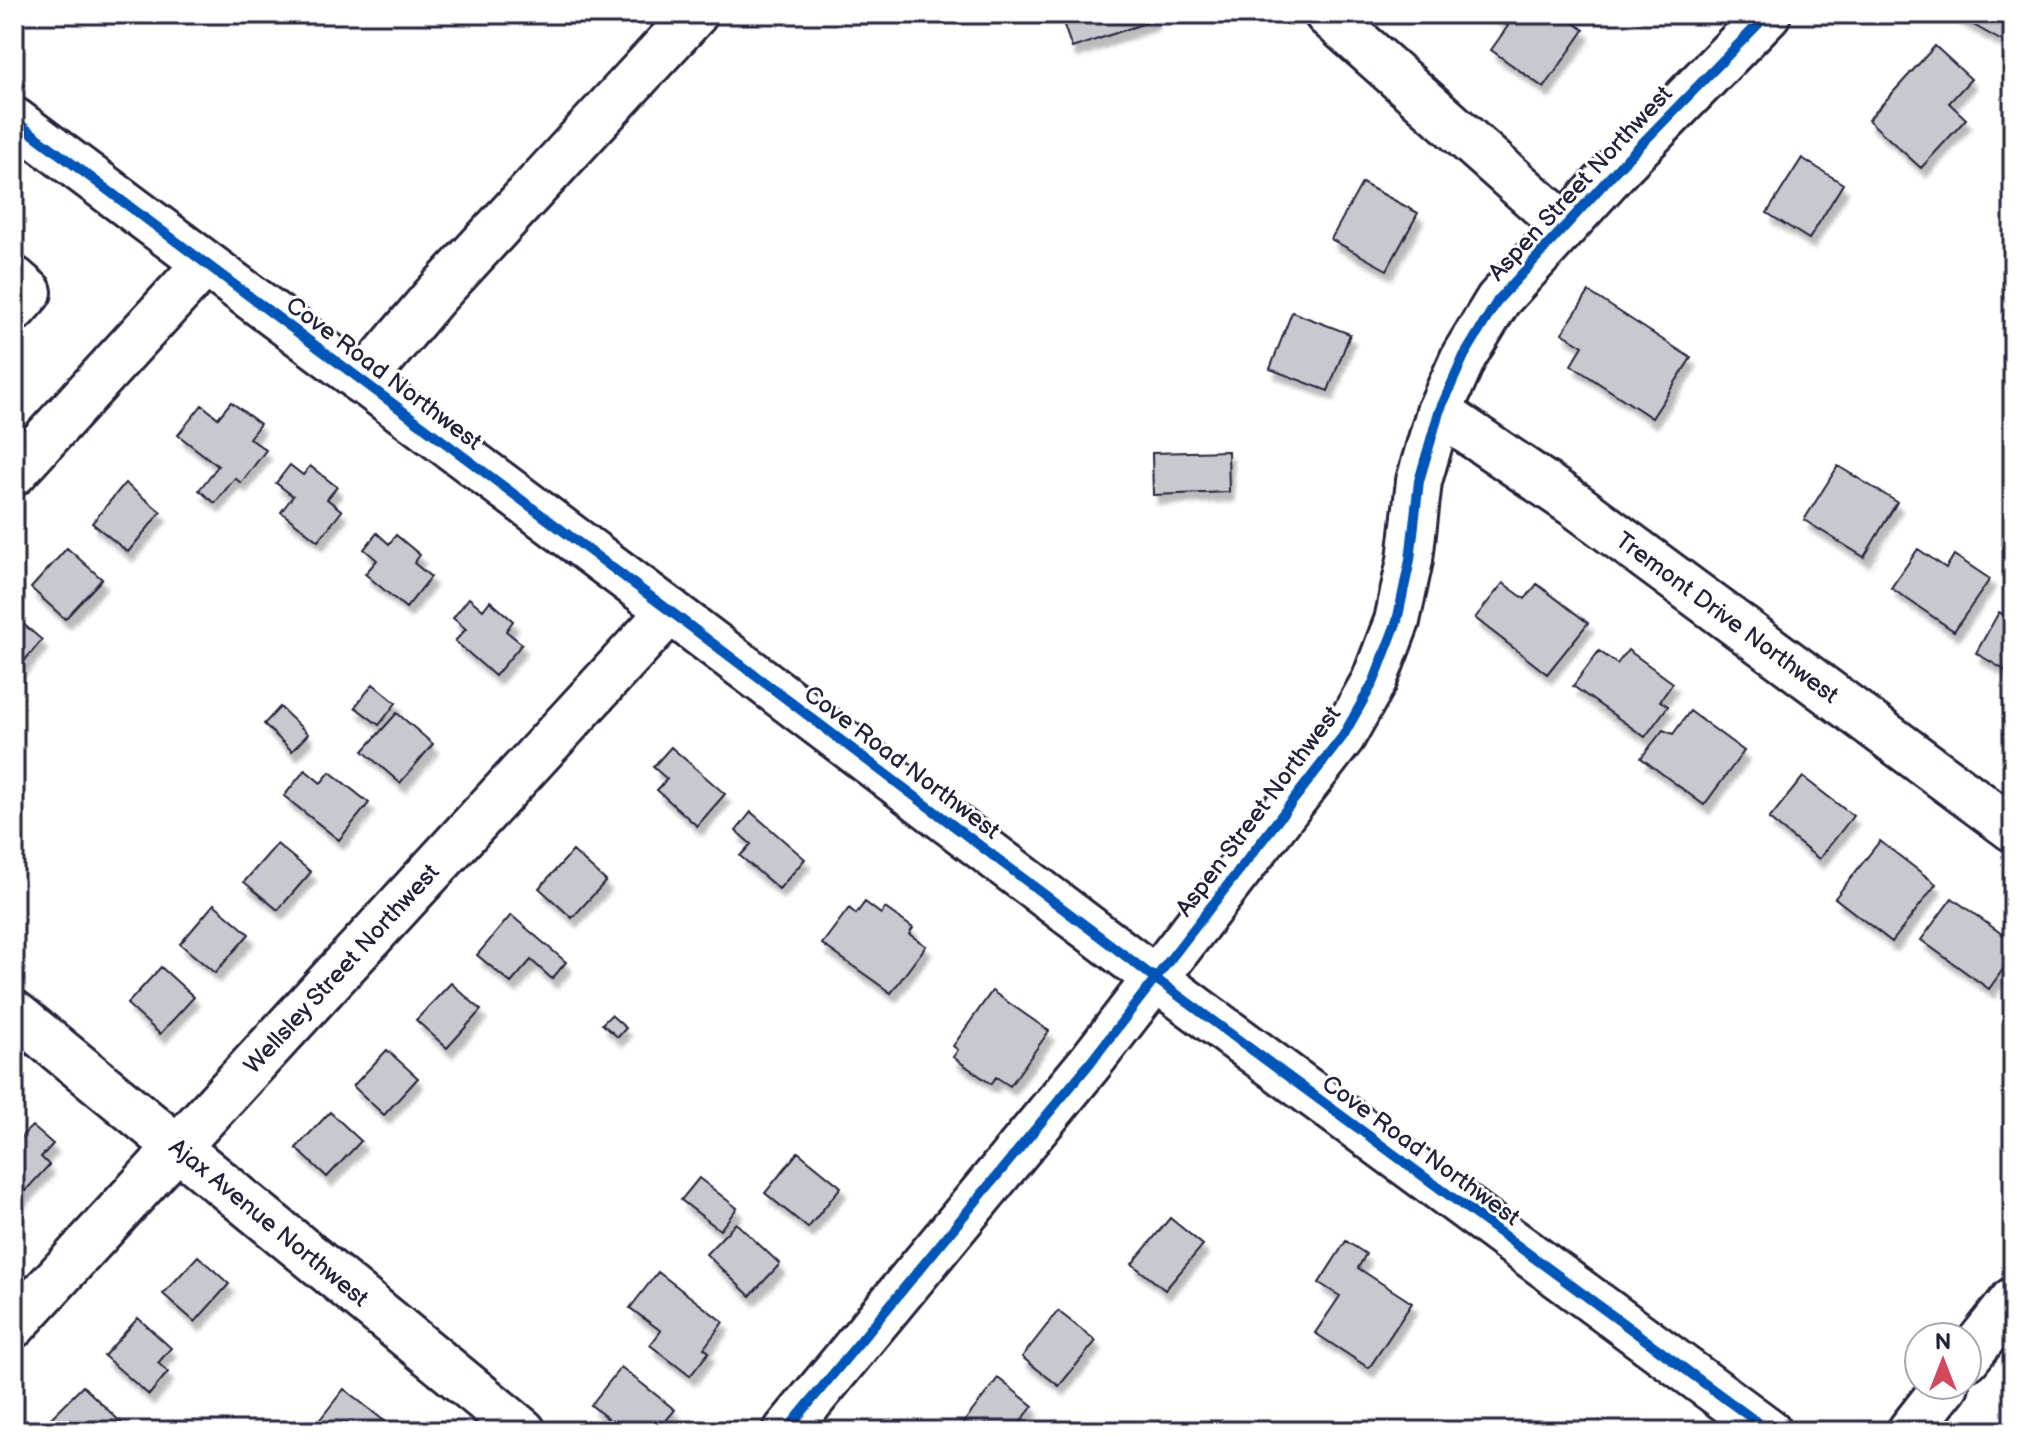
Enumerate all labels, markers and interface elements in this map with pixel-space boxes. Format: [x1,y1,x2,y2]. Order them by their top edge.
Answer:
street label: Aspen Street Northwest [1482,79,1679,287]
street label: Cove Road Northwest [280,290,488,457]
street label: Tremont Drive Northwest [1610,526,1845,710]
street label: Cove Road Northwest [798,679,1006,846]
street label: Aspen Street Northwest [1170,700,1347,922]
street label: Wellsley Street Northwest [238,857,446,1080]
street label: Cove Road Northwest [1316,1069,1526,1232]
street label: Ajax Avenue Northwest [163,1133,375,1314]
north arrow [1903,1321,1983,1401]
text: N [1935,1329,1951,1356]

